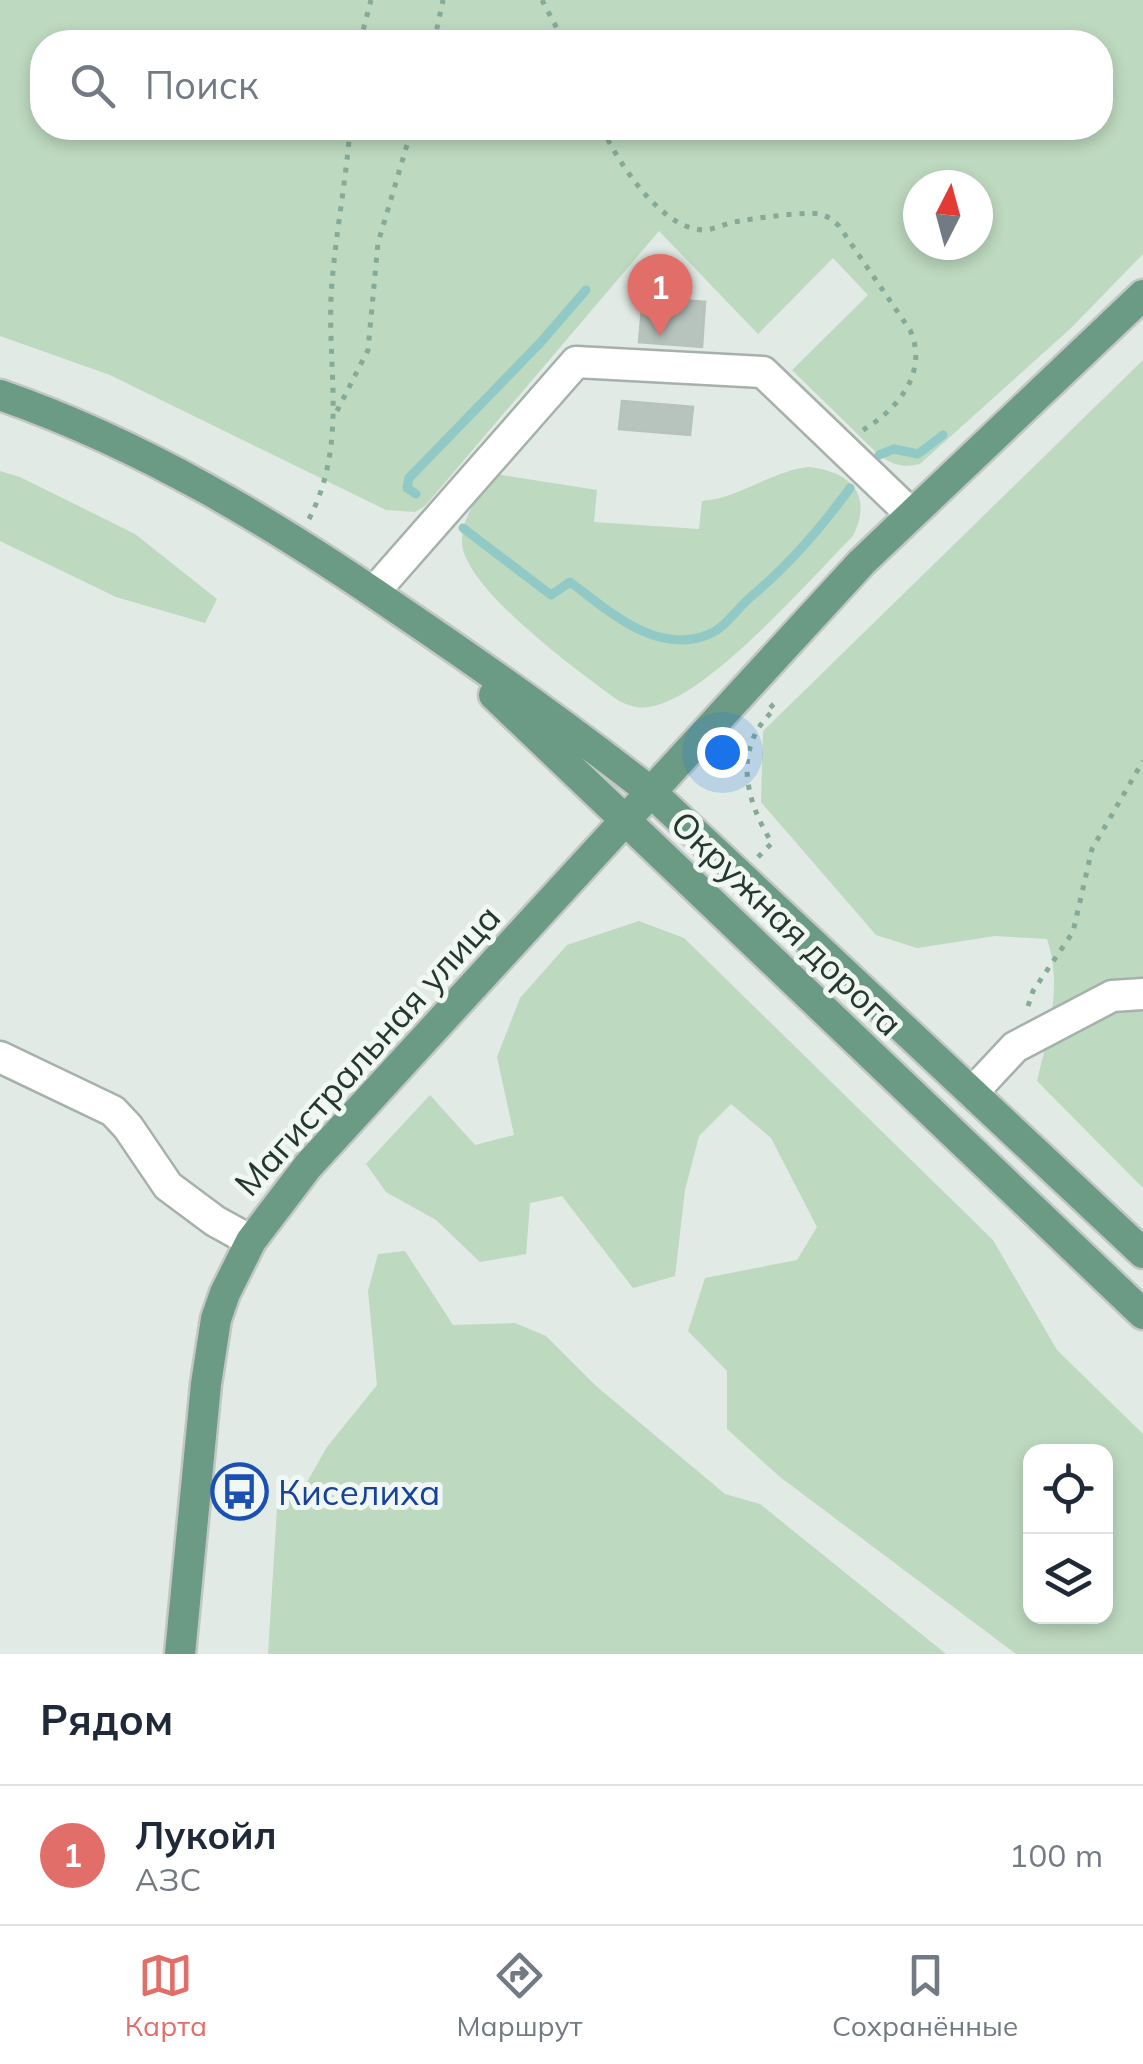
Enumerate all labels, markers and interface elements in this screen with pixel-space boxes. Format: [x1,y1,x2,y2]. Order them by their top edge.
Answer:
search box [30,30,1113,140]
icon: search [65,58,120,113]
text: Поиск [145,61,258,109]
north arrow [903,170,993,260]
pin: 1 [628,254,692,336]
your location [697,727,748,778]
street label: Окружная дорога [662,801,912,1045]
street label: Магистральная улица [225,895,509,1205]
map controls [1023,1444,1113,1624]
button: locate [1023,1444,1113,1534]
bus stop icon: Киселиха [209,1462,269,1522]
place label: Киселиха [278,1470,440,1514]
button: layers [1023,1534,1113,1624]
text: Рядом [40,1693,173,1746]
text: Лукойл [135,1811,277,1859]
text: 1 [63,1835,82,1875]
text: 100 m [1009,1835,1103,1875]
text: АЗС [135,1859,201,1899]
tab: Карта [125,1948,207,2043]
tab: Маршрут [457,1948,583,2043]
tab: Сохранённые [832,1948,1018,2043]

